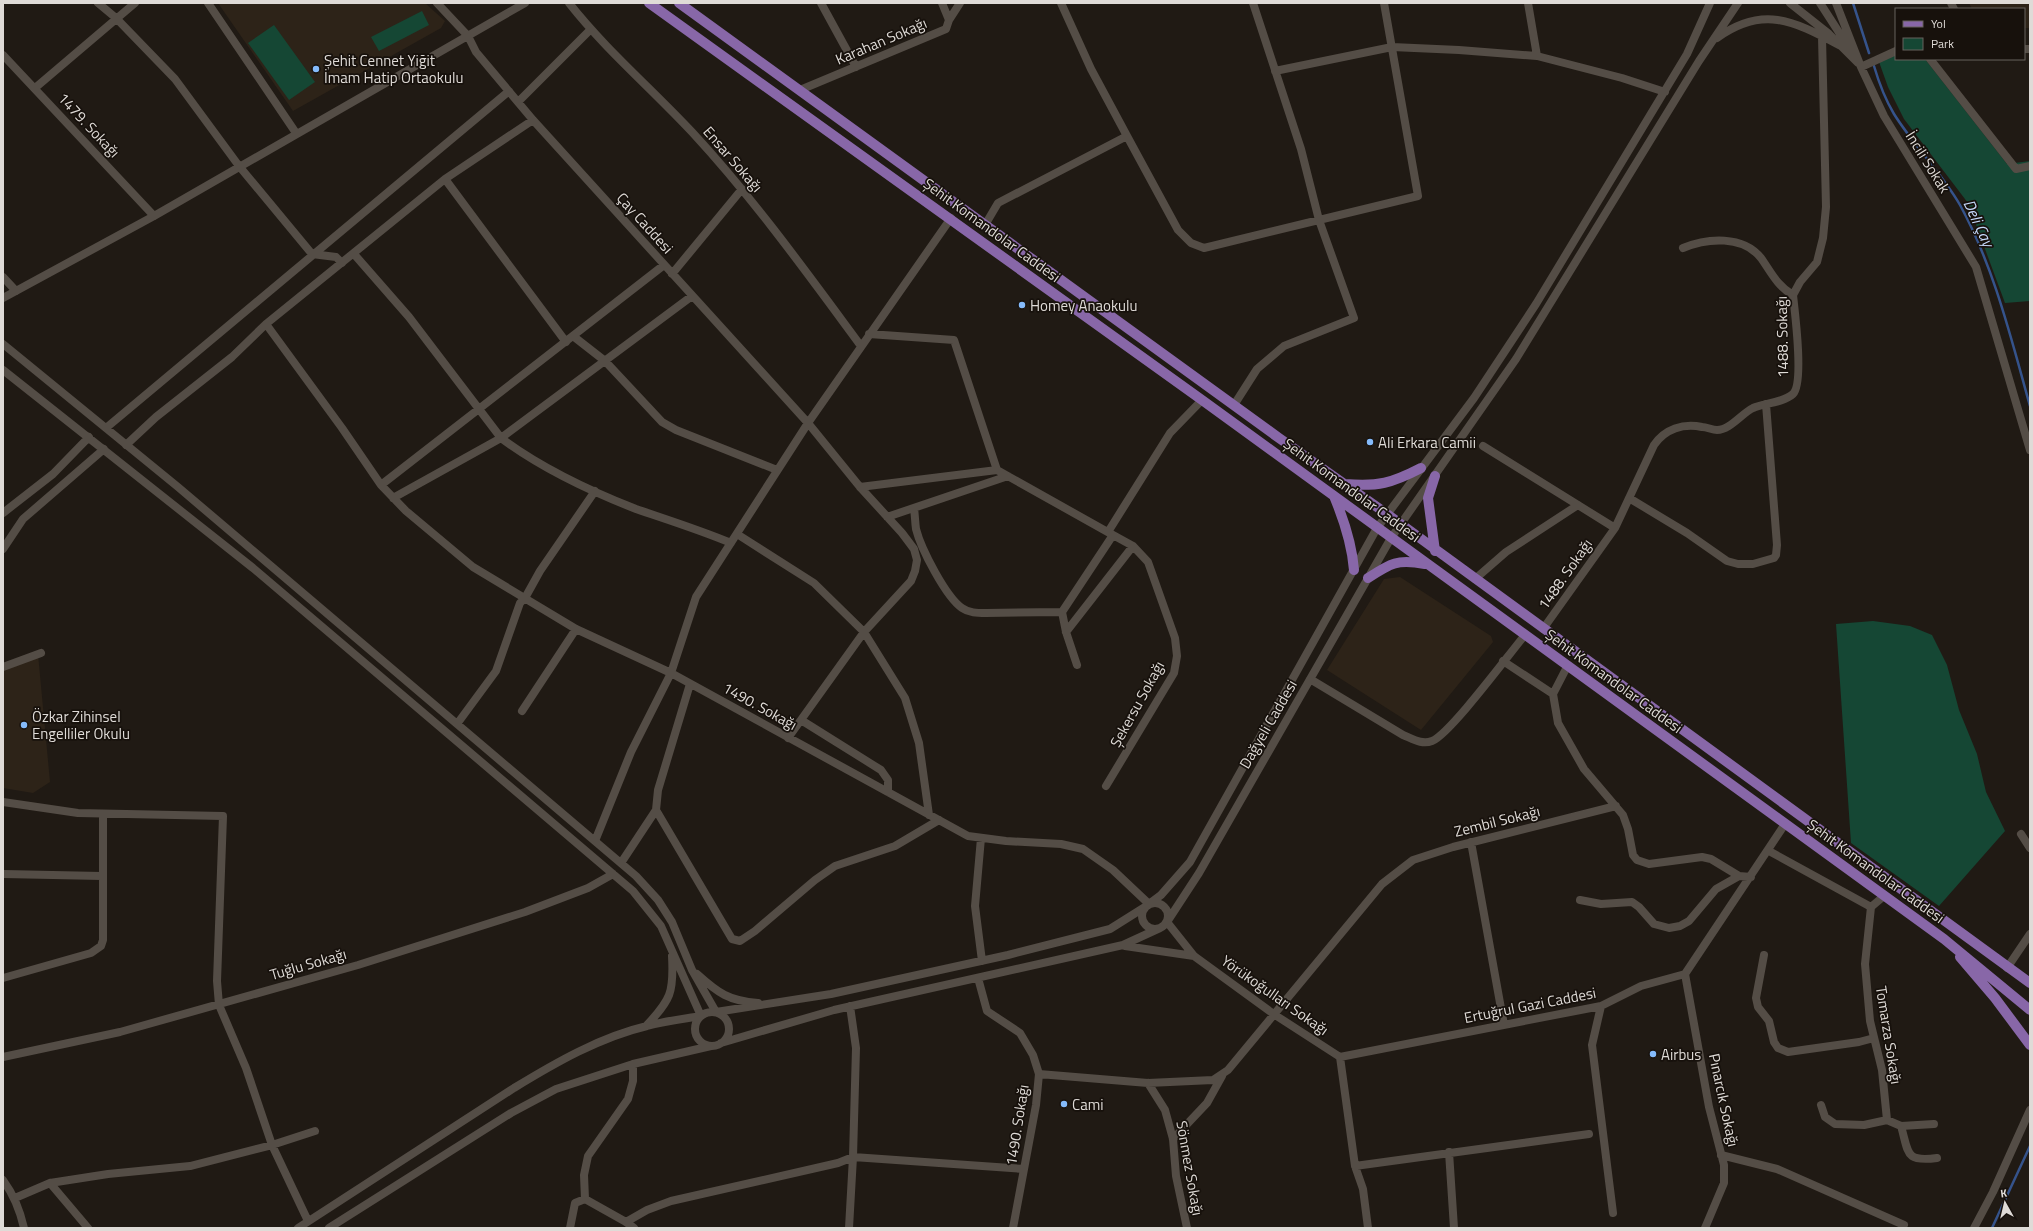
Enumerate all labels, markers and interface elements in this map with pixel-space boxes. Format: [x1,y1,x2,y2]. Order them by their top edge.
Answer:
legend [1895,8,2025,60]
street label: Karahan Sokağı [832,11,930,71]
text: Yol [1931,14,1946,33]
text: Park [1931,34,1954,53]
place label: Şehit Cennet Yiğit İmam Hatip Ortaokulu [324,49,463,89]
marker: Şehit Cennet Yiğit İmam Hatip Ortaokulu [311,64,321,74]
street label: 1479. Sokağı [53,87,125,163]
street label: Ensar Sokağı [698,121,768,197]
street label: İncili Sokak [1900,126,1956,198]
street label: Şehit Komandolar Caddesi [919,172,1065,288]
street label: Çay Caddesi [611,187,679,259]
water label: Deli Çay [1957,195,2001,253]
place label: Homey Anaokulu [1030,294,1138,317]
street label: 1488. Sokağı [1770,296,1794,378]
marker: Homey Anaokulu [1017,300,1027,310]
place label: Ali Erkara Camii [1378,431,1476,454]
street label: Şehit Komandolar Caddesi [1279,432,1425,548]
marker: Ali Erkara Camii [1365,437,1375,447]
street label: 1488. Sokağı [1532,534,1598,614]
street label: Şehit Komandolar Caddesi [1541,623,1687,739]
street label: Şekersu Sokağı [1104,657,1170,751]
street label: Dağyeli Caddesi [1233,675,1303,773]
street label: 1490. Sokağı [719,676,801,736]
place label: Özkar Zihinsel Engelliler Okulu [32,705,130,745]
marker: Özkar Zihinsel Engelliler Okulu [19,720,29,730]
street label: Zembil Sokağı [1452,799,1542,843]
street label: Şehit Komandolar Caddesi [1803,813,1949,929]
street label: Tuğlu Sokağı [267,942,349,986]
street label: Yörükoğulları Sokağı [1217,949,1333,1041]
street label: Ertuğrul Gazi Caddesi [1462,981,1598,1029]
street label: Tomarza Sokağı [1870,984,1908,1086]
place label: Airbus [1661,1043,1701,1066]
marker: Airbus [1648,1049,1658,1059]
street label: Pınarcık Sokağı [1703,1051,1745,1149]
street label: 1490. Sokağı [999,1083,1035,1167]
place label: Cami [1072,1093,1104,1116]
marker: Cami [1059,1099,1069,1109]
street label: Sönmez Sokağı [1170,1119,1210,1217]
north arrow [1985,1183,2025,1223]
text: K [1999,1185,2008,1201]

